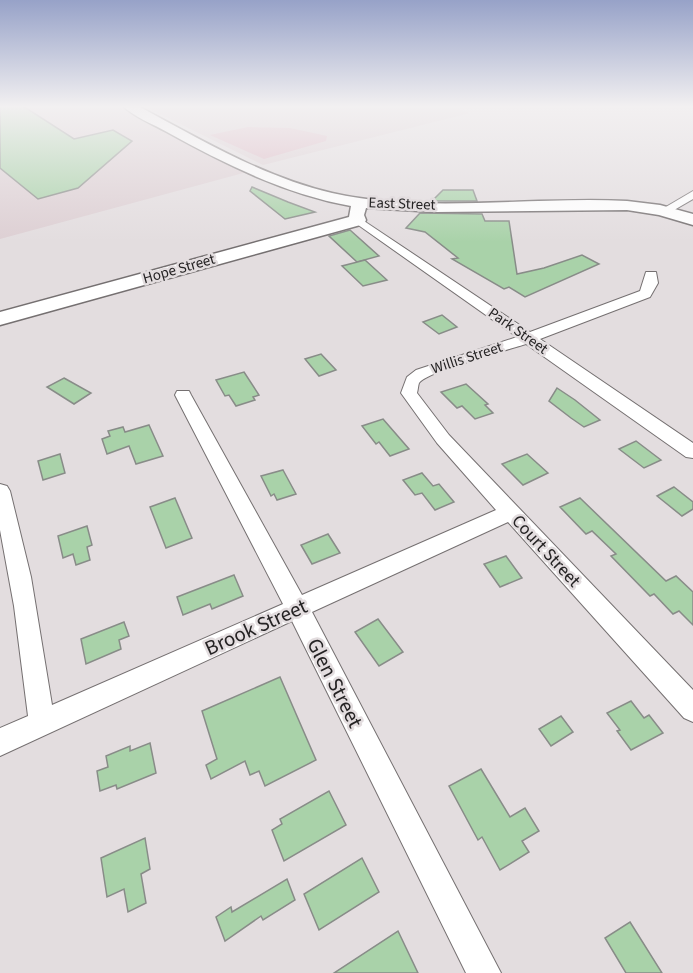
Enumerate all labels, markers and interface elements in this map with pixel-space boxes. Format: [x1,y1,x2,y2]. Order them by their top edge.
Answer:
street label: East Street [368,192,436,216]
street label: Hope Street [140,249,218,289]
street label: Park Street [484,303,552,359]
street label: Willis Street [429,337,505,379]
street label: Court Street [506,509,586,593]
street label: Brook Street [200,591,312,663]
street label: Glen Street [300,633,370,733]

